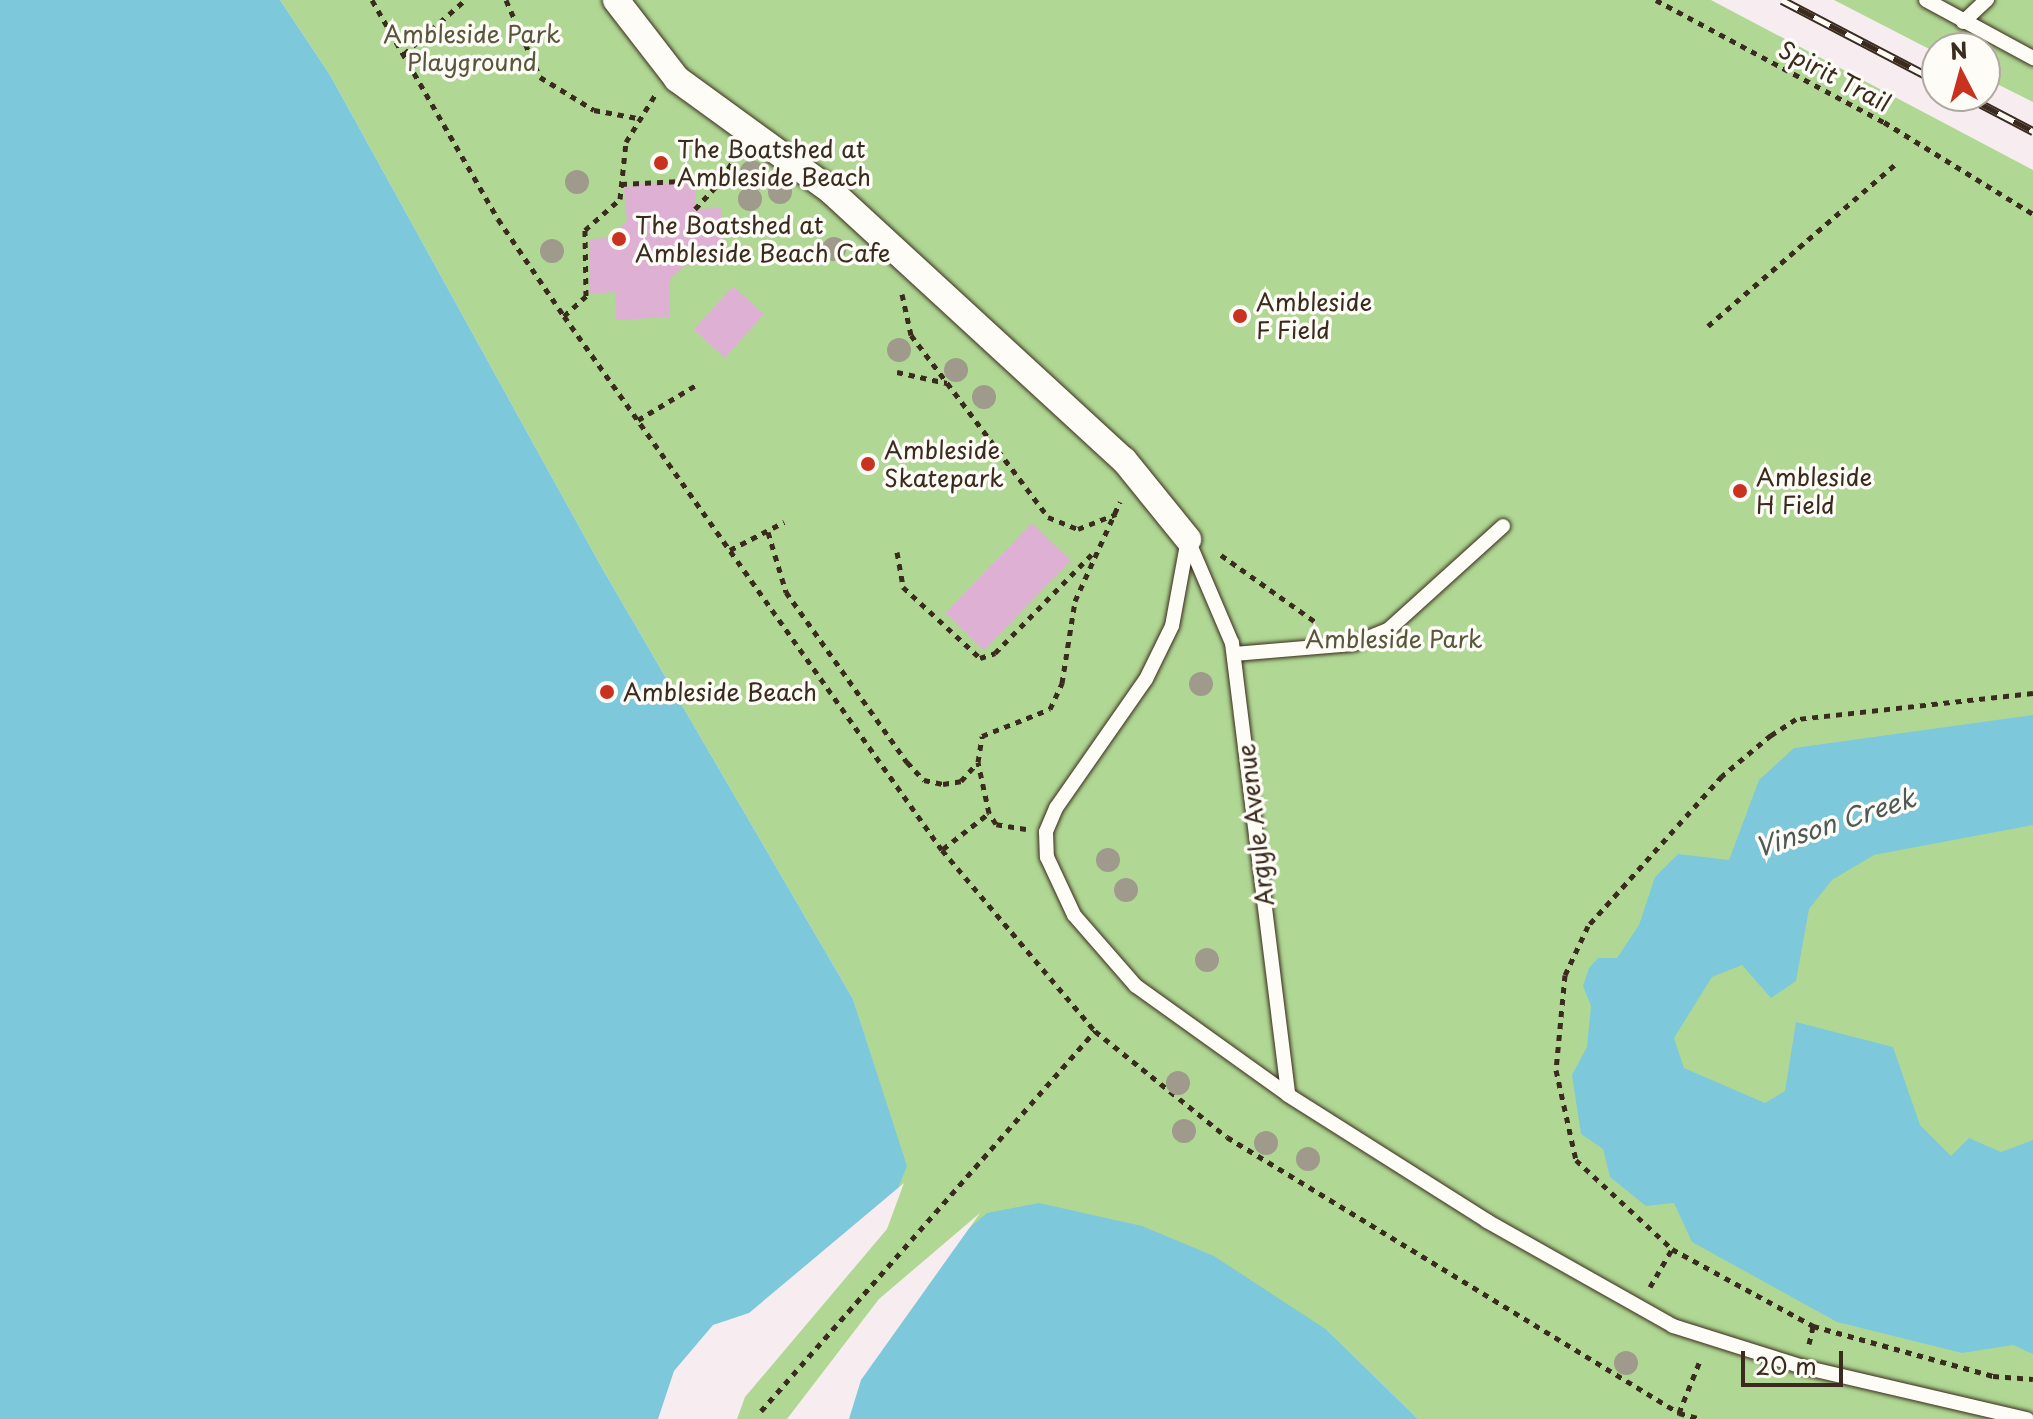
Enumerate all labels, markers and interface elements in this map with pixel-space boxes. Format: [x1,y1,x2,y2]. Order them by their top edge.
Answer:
park label: Ambleside Park Playground [383,20,561,76]
north arrow [1921,32,2001,112]
text: N [1948,32,1969,67]
street label: Spirit Trail [1773,34,1897,118]
place label: The Boatshed at Ambleside Beach [677,135,871,191]
marker: The Boatshed at Ambleside Beach [652,154,670,172]
place label: The Boatshed at Ambleside Beach Cafe [635,211,891,267]
marker: The Boatshed at Ambleside Beach Cafe [610,230,628,248]
place label: Ambleside F Field [1256,288,1372,344]
marker: Ambleside F Field [1231,307,1249,325]
place label: Ambleside Skatepark [884,436,1004,492]
marker: Ambleside Skatepark [859,455,877,473]
place label: Ambleside H Field [1756,463,1872,519]
marker: Ambleside H Field [1731,482,1749,500]
park label: Ambleside Park [1305,625,1483,653]
place label: Ambleside Beach [623,678,817,706]
marker: Ambleside Beach [598,683,616,701]
street label: Argyle Avenue [1231,741,1279,909]
water label: Vinson Creek [1751,781,1919,863]
scale bar [1745,1335,1847,1385]
text: 20 m [1755,1347,1817,1383]

